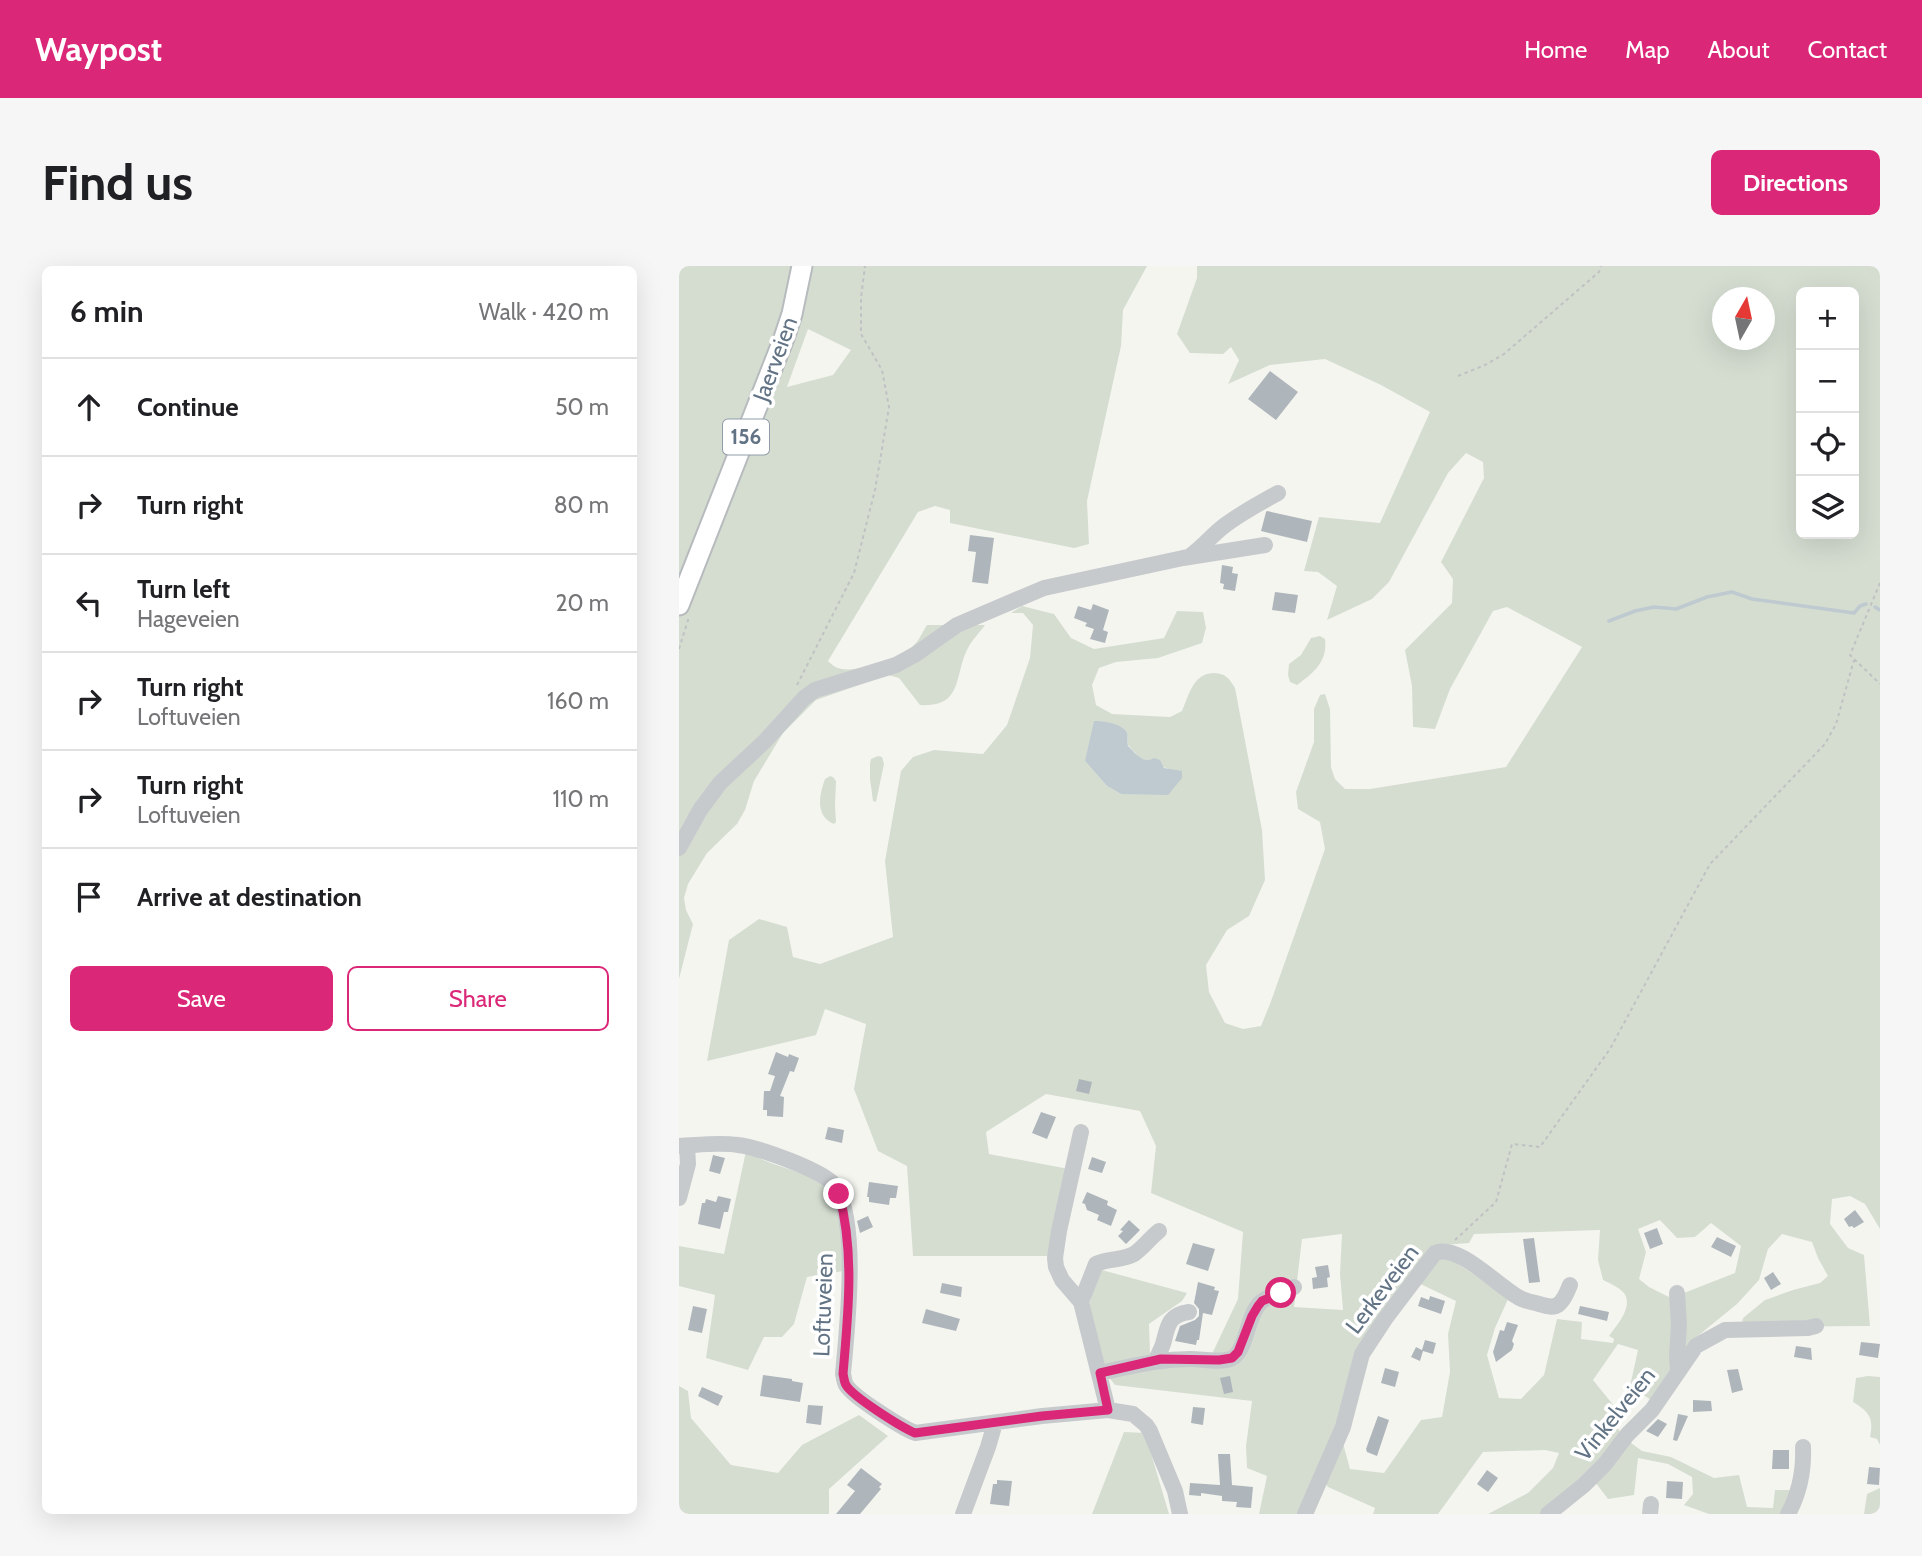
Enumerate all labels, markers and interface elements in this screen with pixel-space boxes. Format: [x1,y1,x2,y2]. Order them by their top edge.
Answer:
text: Waypost [35,29,162,69]
text: Home [1524,35,1587,64]
text: Map [1625,35,1670,64]
text: About [1708,35,1770,64]
text: Contact [1808,35,1887,64]
button: Directions [1711,150,1880,215]
text: Find us [42,153,193,212]
north arrow [1712,287,1775,350]
map controls [1796,287,1859,539]
button: + [1796,287,1859,350]
text: 6 min [70,293,143,330]
text: Walk · 420 m [479,298,609,326]
street label: Jaerveien [746,313,803,406]
button: − [1796,350,1859,413]
icon: ahead [70,388,108,426]
text: Continue [137,391,239,423]
text: 50 m [555,393,609,421]
button: locate [1796,413,1859,476]
road number: 156 [723,420,769,454]
button: layers [1796,476,1859,539]
icon: right [70,486,108,524]
text: Turn right [137,489,243,521]
text: 80 m [554,491,609,519]
text: Turn left [137,573,230,605]
icon: left [70,584,108,622]
text: 20 m [556,589,609,617]
text: Hageveien [137,605,240,633]
text: Turn right [137,671,243,703]
icon: right [70,682,108,720]
text: 160 m [547,687,609,715]
text: Loftuveien [137,703,241,731]
text: Turn right [137,769,243,801]
icon: right [70,780,108,818]
text: 110 m [553,785,609,813]
text: Loftuveien [137,801,241,829]
icon: arrive [70,878,108,916]
text: Arrive at destination [137,881,362,913]
button: Save [70,966,333,1031]
button: Share [347,966,609,1031]
route end [823,1178,854,1209]
street label: Lerkeveien [1339,1239,1425,1339]
street label: Loftuveien [807,1253,839,1357]
route start [1265,1277,1296,1308]
street label: Vinkelveien [1569,1362,1661,1466]

